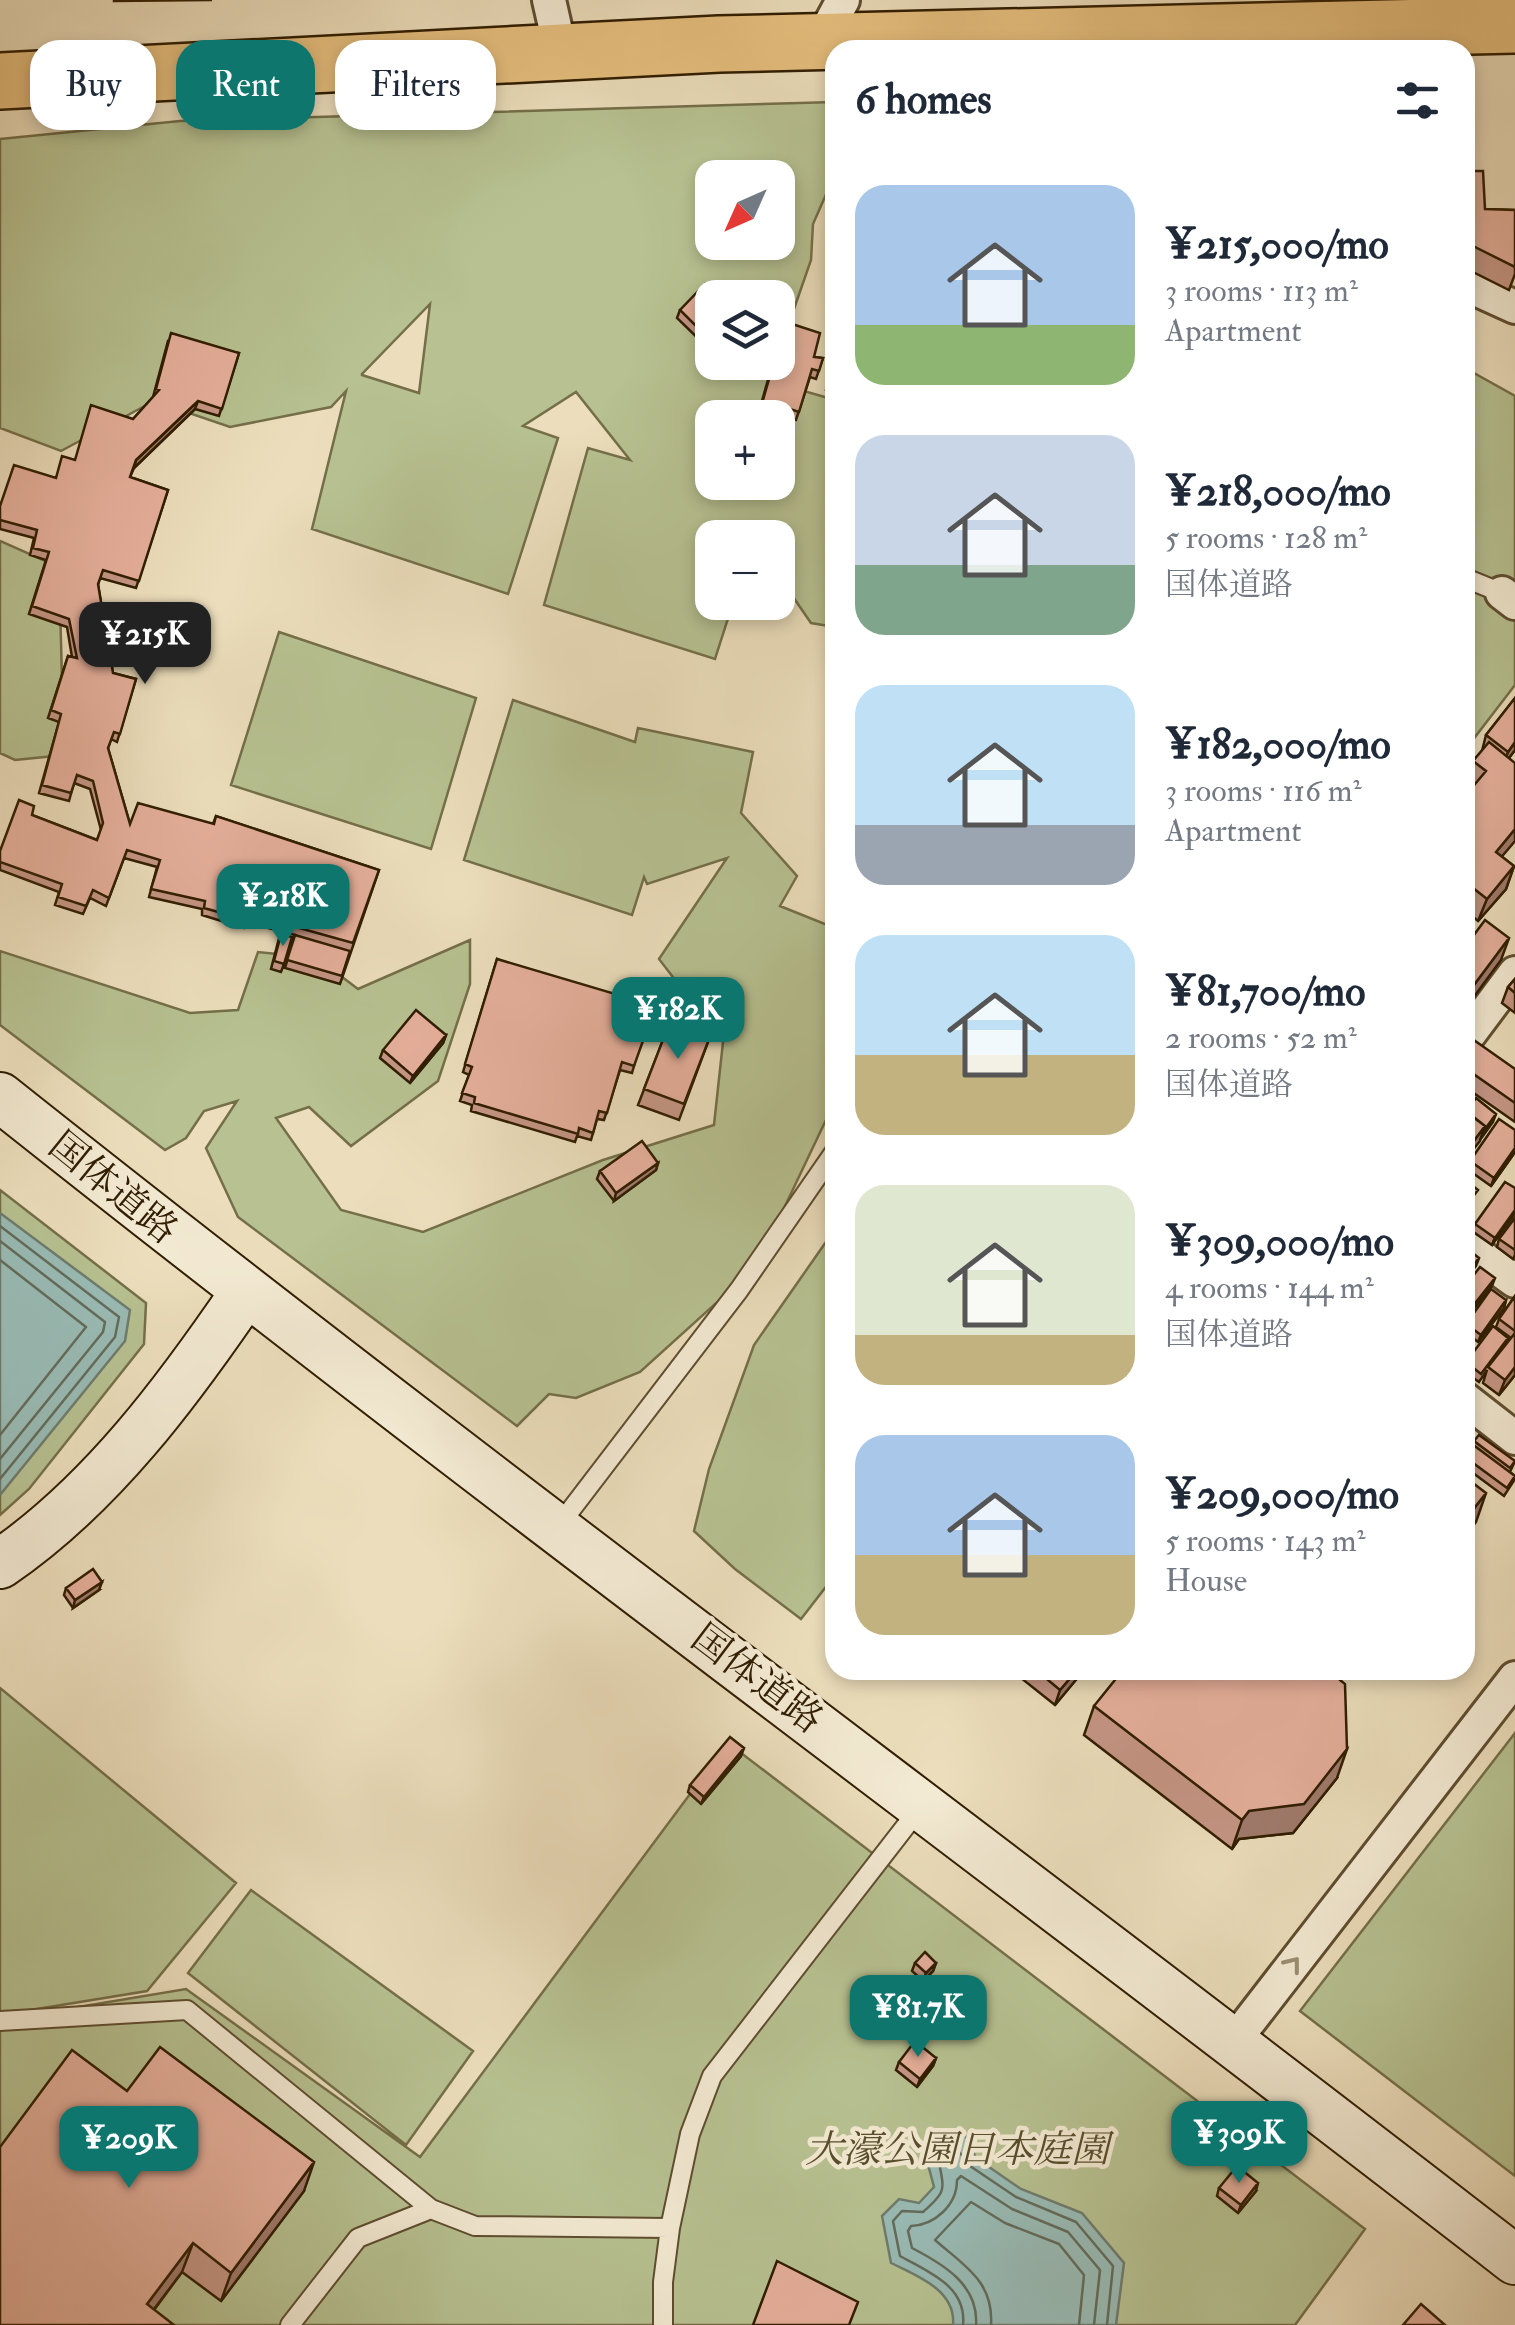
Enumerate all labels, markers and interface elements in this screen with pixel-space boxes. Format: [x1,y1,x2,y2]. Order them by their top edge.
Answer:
chip: Buy [30,40,156,130]
chip: Rent [176,40,315,130]
chip: Filters [335,40,496,130]
icon: filters [1390,73,1445,128]
text: 6 homes [855,74,992,126]
north arrow [695,160,795,260]
map controls [695,160,795,620]
text: ¥215,000/mo [1165,219,1389,271]
icon: home [935,225,1055,345]
text: 3 rooms · 113 m² [1165,271,1358,311]
button: layers [695,280,795,380]
text: Apartment [1165,311,1302,351]
button: + [695,400,795,500]
text: ¥218,000/mo [1165,466,1391,518]
icon: home [935,475,1055,595]
text: 5 rooms · 128 m² [1165,518,1367,558]
button: − [695,520,795,620]
text: 国体道路 [1165,565,1293,605]
pin: ¥215K [75,602,215,687]
text: ¥215K [101,614,189,654]
text: ¥182,000/mo [1165,719,1391,771]
icon: home [935,725,1055,845]
text: 3 rooms · 116 m² [1165,771,1362,811]
text: Apartment [1165,811,1302,851]
pin: ¥218K [213,864,353,949]
text: ¥218K [238,876,328,916]
text: ¥81,700/mo [1165,966,1365,1018]
icon: home [935,975,1055,1095]
pin: ¥182K [608,977,748,1062]
text: ¥182K [633,989,723,1029]
text: 2 rooms · 52 m² [1165,1018,1357,1058]
text: 国体道路 [1165,1065,1293,1105]
street label: 国体道路 [39,1122,187,1254]
text: ¥309,000/mo [1165,1216,1394,1268]
icon: home [935,1225,1055,1345]
text: 4 rooms · 144 m² [1165,1268,1374,1308]
text: 国体道路 [1165,1315,1293,1355]
text: ¥209,000/mo [1165,1469,1399,1521]
icon: home [935,1475,1055,1595]
text: 5 rooms · 143 m² [1165,1521,1366,1561]
text: House [1165,1561,1247,1601]
street label: 国体道路 [682,1614,832,1744]
one-way arrow [1282,1957,1299,1975]
pin: ¥81.7K [837,1975,999,2060]
text: ¥81.7K [872,1987,964,2027]
pin: ¥309K [1169,2101,1309,2186]
pin: ¥209K [59,2106,199,2191]
text: ¥309K [1193,2113,1285,2153]
text: ¥209K [81,2118,177,2158]
park label: 大濠公園日本庭園 [805,2126,1115,2174]

